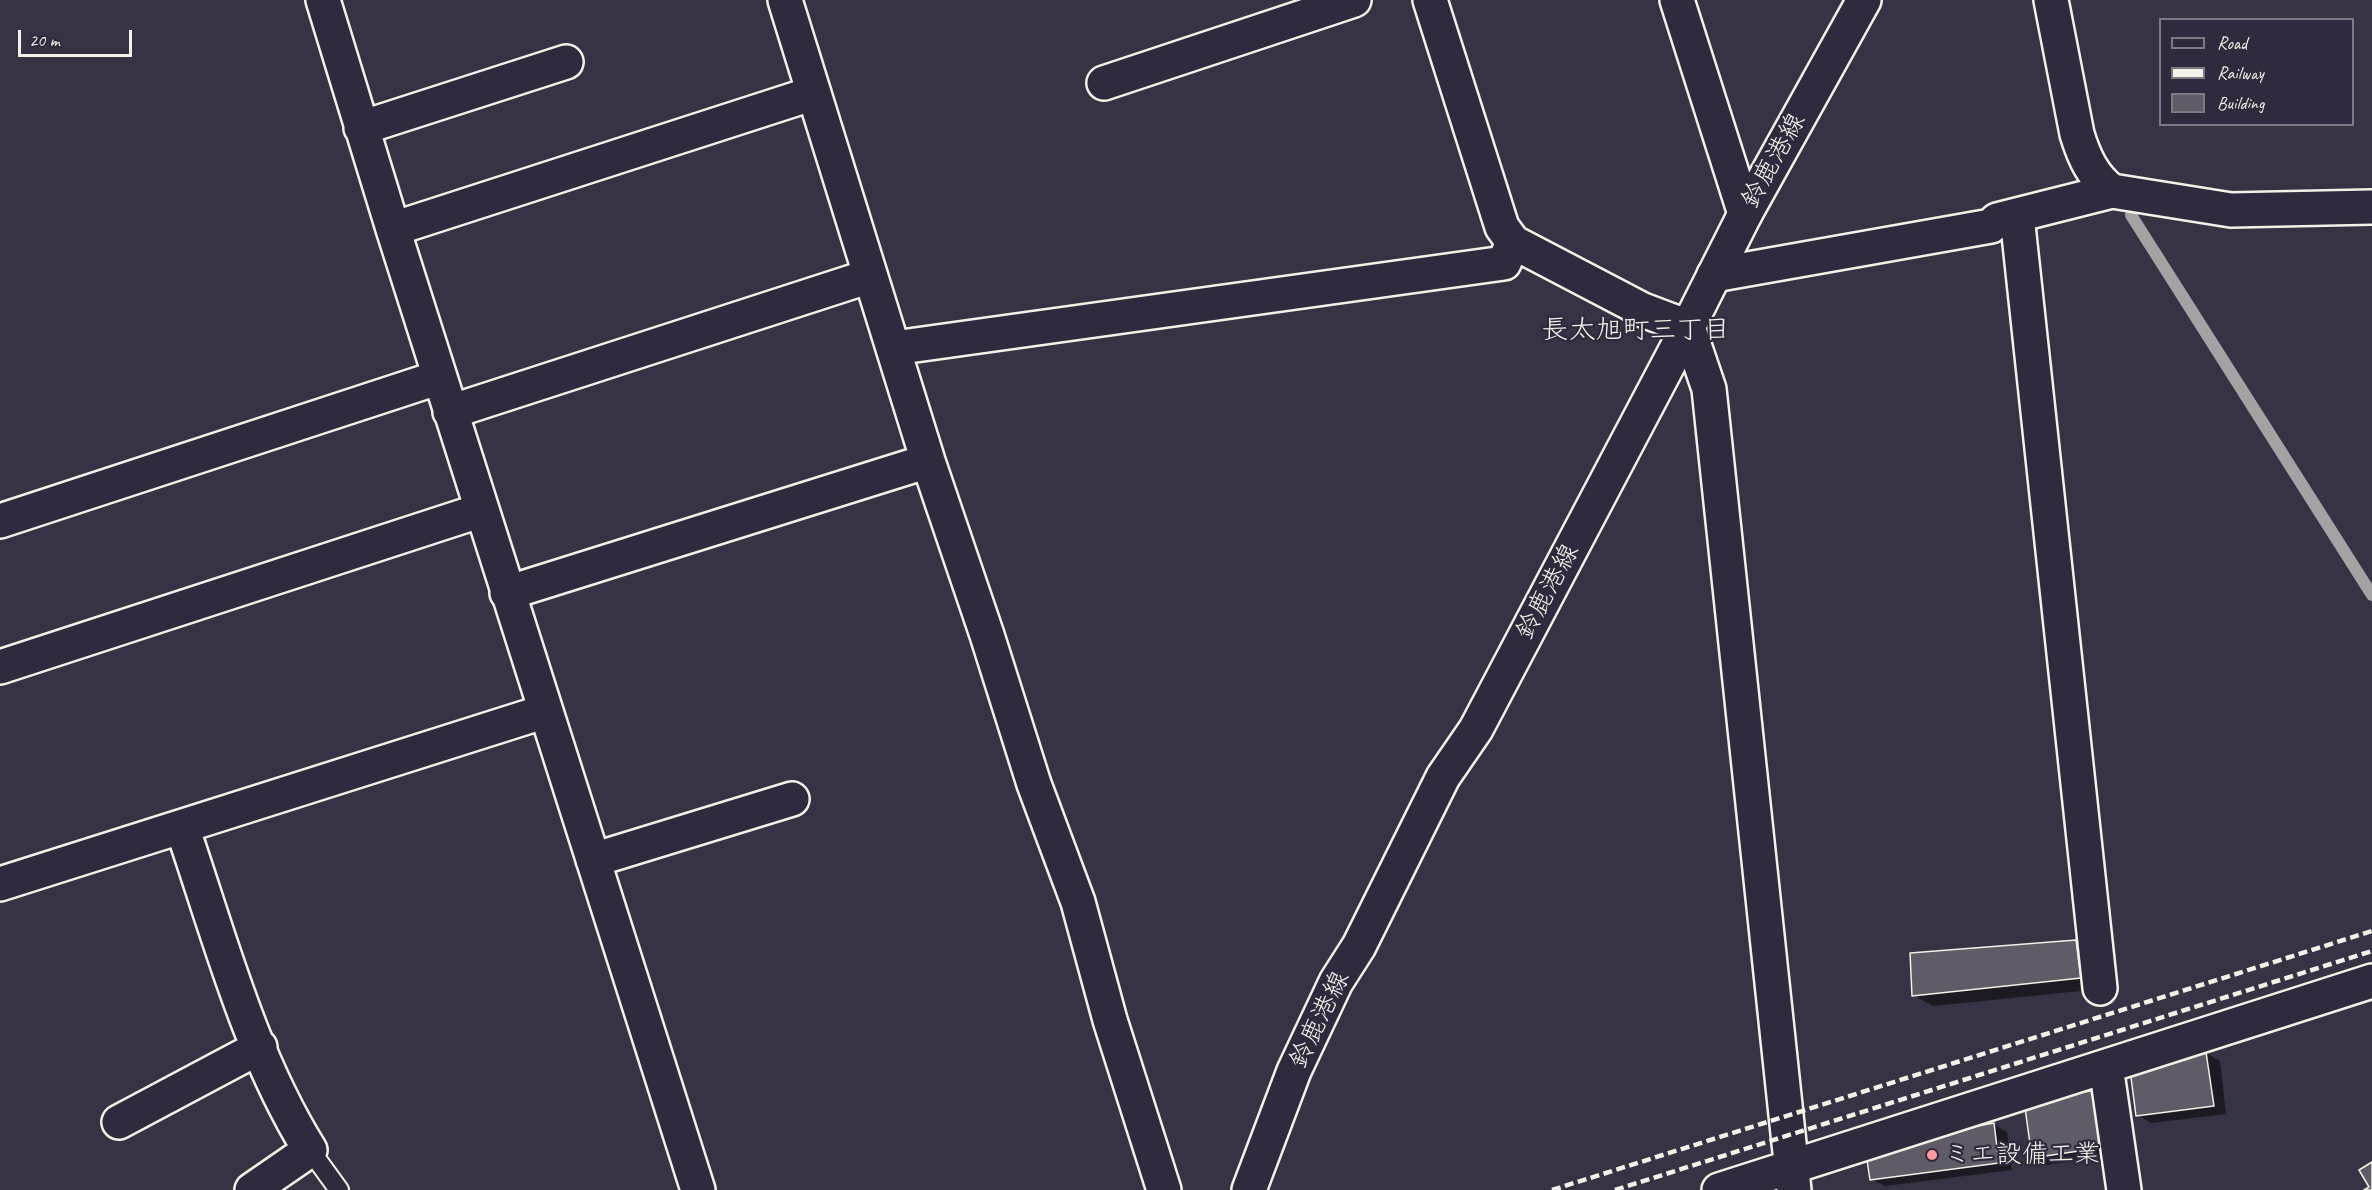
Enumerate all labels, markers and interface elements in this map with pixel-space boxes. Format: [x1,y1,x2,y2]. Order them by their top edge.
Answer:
scale bar [21,18,135,56]
legend [2159,18,2354,126]
text: 20 m [29,29,60,51]
text: Road [2217,32,2247,54]
text: Railway [2217,62,2264,84]
text: Building [2217,92,2264,114]
street label: 鈴鹿港線 [1735,108,1813,214]
district label: 長太旭町三丁目 [1542,315,1730,347]
street label: 鈴鹿港線 [1510,539,1586,645]
street label: 鈴鹿港線 [1283,966,1357,1074]
place label: ミエ設備工業 [1944,1139,2100,1171]
marker: ミエ設備工業 [1925,1148,1939,1162]

